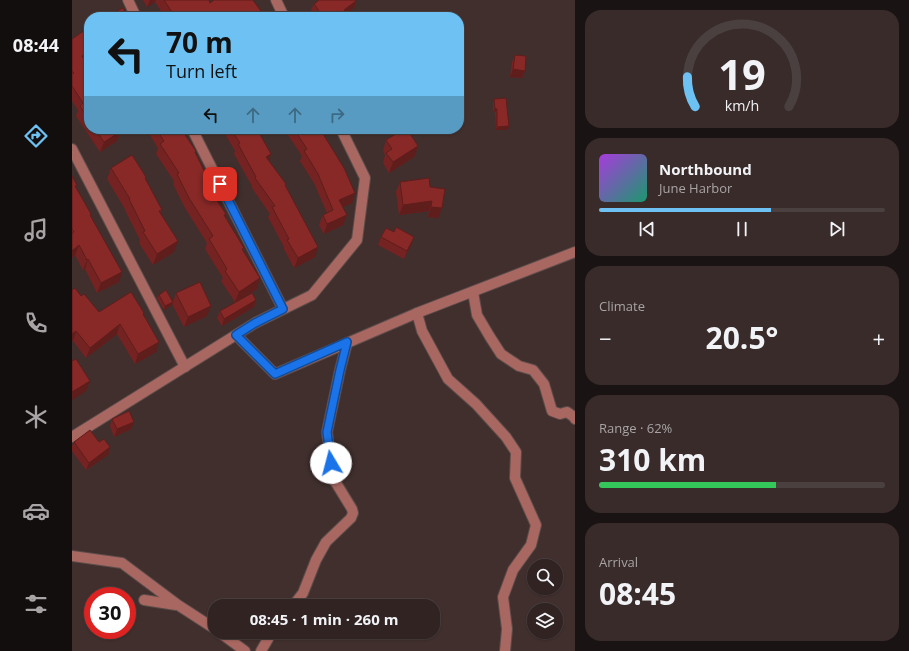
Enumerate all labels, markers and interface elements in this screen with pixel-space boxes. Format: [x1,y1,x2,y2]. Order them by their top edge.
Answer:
text: 70 m [166,23,233,61]
icon: left [100,28,152,80]
text: 08:44 [13,33,59,57]
text: 19 [718,46,766,102]
text: Turn left [166,59,237,83]
text: km/h [725,96,759,115]
icon: left [200,104,222,126]
icon: ahead [242,104,264,126]
icon: ahead [284,104,306,126]
icon: right [326,104,348,126]
icon: directions [22,122,50,150]
text: Northbound [659,159,752,179]
pin [203,167,237,201]
icon: arrive [209,173,231,195]
text: June Harbor [659,179,732,197]
icon: music [22,216,50,244]
icon: previous [636,218,658,240]
icon: pause [731,218,753,240]
icon: next [826,218,848,240]
text: Climate [599,297,645,315]
icon: phone [22,309,50,337]
text: 20.5° [706,317,778,358]
text: − [599,323,612,353]
text: + [872,323,885,353]
icon: climate [22,403,50,431]
text: Range · 62% [599,419,672,437]
text: 310 km [599,439,706,480]
position arrow [310,442,352,484]
icon: car [22,497,50,525]
text: Arrival [599,553,638,571]
map controls [527,559,563,639]
button: search [527,559,563,595]
text: 08:45 [599,573,676,614]
speed limit sign: 30 [84,587,136,639]
icon: filters [22,590,50,618]
button: layers [527,603,563,639]
text: 08:45 · 1 min · 260 m [250,609,398,629]

